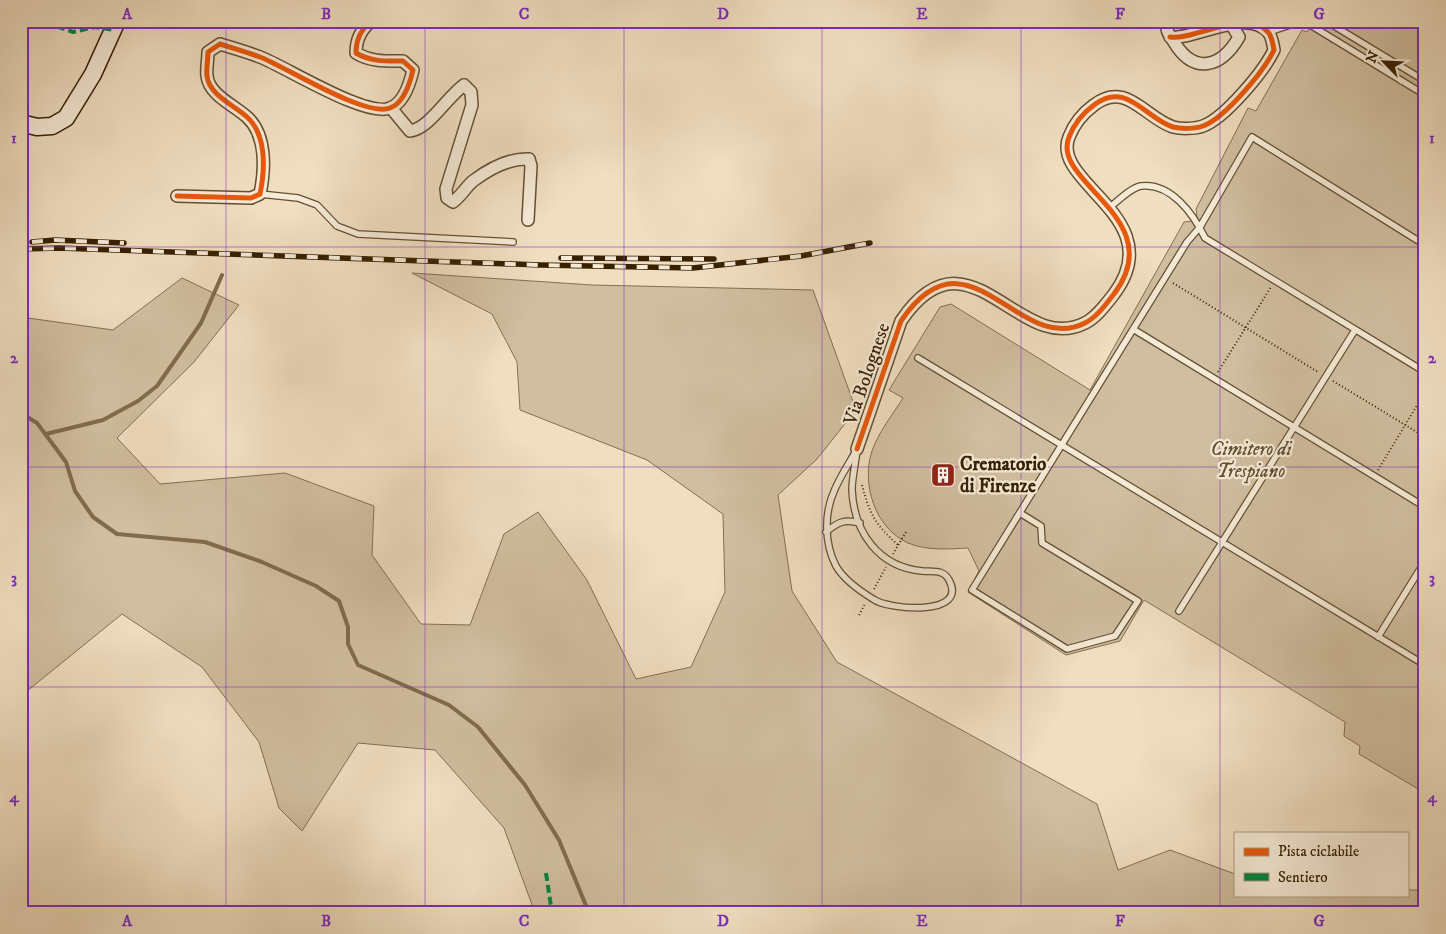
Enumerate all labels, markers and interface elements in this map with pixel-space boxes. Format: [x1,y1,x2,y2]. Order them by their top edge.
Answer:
text: A [121,4,133,24]
text: B [321,4,331,24]
text: C [519,4,529,24]
text: D [717,4,729,24]
text: E [916,4,928,24]
text: F [1115,4,1125,24]
text: G [1313,4,1325,24]
north arrow [1358,38,1408,88]
text: N [1362,48,1384,66]
text: 1 [11,128,17,148]
text: 1 [1429,128,1435,148]
street label: Via Bolognese [839,320,895,429]
text: 2 [10,348,19,368]
text: 2 [1428,348,1437,368]
park label: Cimitero di Trespiano [1210,438,1293,484]
place label: Crematorio di Firenze [960,453,1046,498]
building icon: Crematorio di Firenze [930,462,956,488]
text: 3 [11,568,17,588]
text: 3 [1429,568,1435,588]
text: 4 [8,787,19,807]
text: 4 [1426,787,1437,807]
legend [1234,832,1408,896]
text: Pista ciclabile [1278,842,1359,861]
text: Sentiero [1278,868,1328,887]
text: A [121,911,133,931]
text: B [321,911,331,931]
text: C [519,911,529,931]
text: D [717,911,729,931]
text: E [916,911,928,931]
text: F [1115,911,1125,931]
text: G [1313,911,1325,931]

